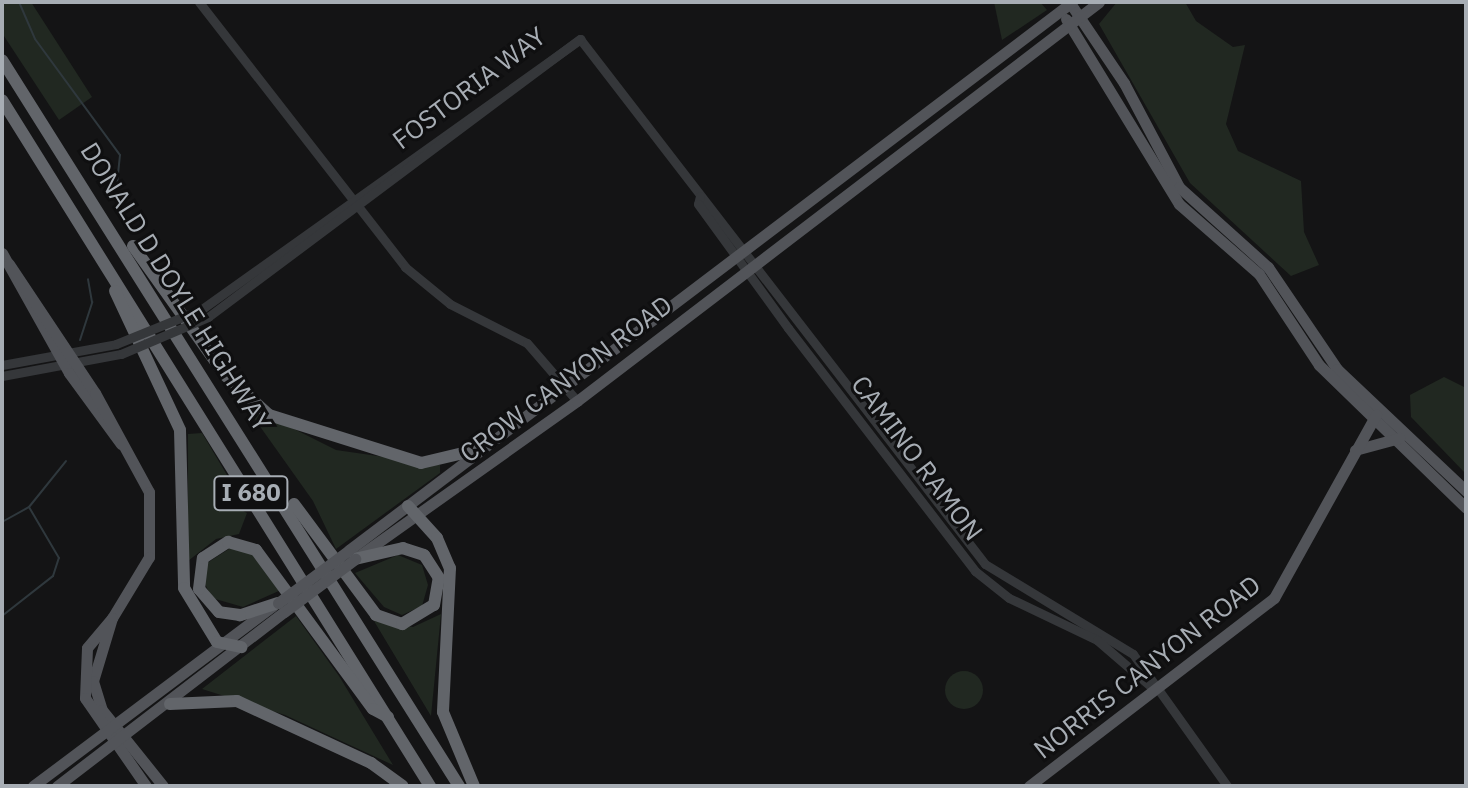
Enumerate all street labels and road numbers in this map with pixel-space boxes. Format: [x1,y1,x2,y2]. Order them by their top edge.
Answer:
street label: FOSTORIA WAY [386,20,552,156]
street label: DONALD D DOYLE HIGHWAY [74,137,278,437]
street label: CROW CANYON ROAD [454,289,678,469]
street label: CAMINO RAMON [845,369,989,547]
road number: I 680 [213,473,289,513]
street label: NORRIS CANYON ROAD [1027,569,1267,765]

